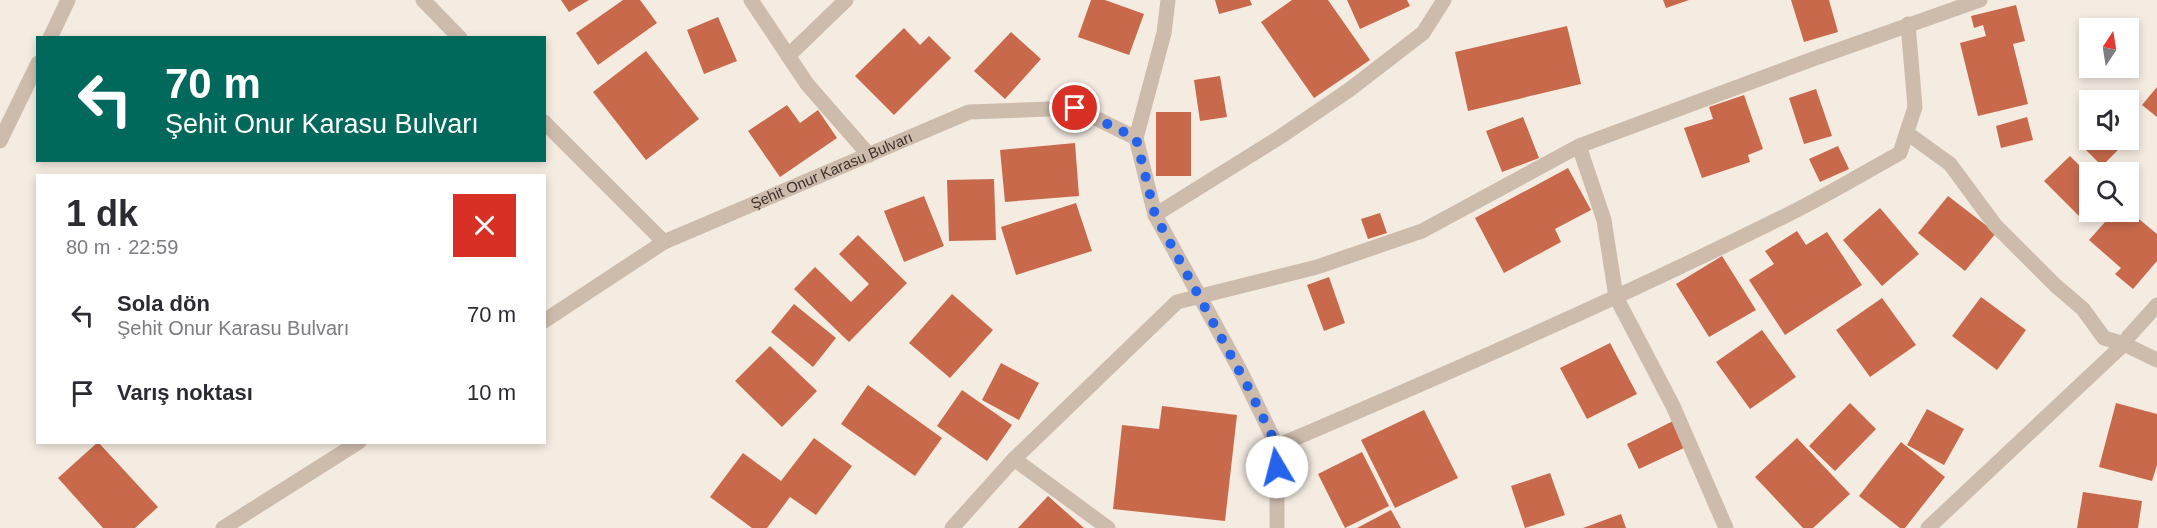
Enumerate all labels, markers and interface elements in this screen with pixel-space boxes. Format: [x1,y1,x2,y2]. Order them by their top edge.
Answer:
north arrow [2079,18,2139,78]
map controls [2079,18,2139,222]
icon: left [66,60,144,138]
text: 70 m [165,60,261,107]
pin [1049,82,1100,133]
button: sound [2079,90,2139,150]
icon: arrive [1058,91,1091,124]
text: Şehit Onur Karasu Bulvarı [165,109,479,139]
street label: Şehit Onur Karasu Bulvarı [748,128,915,212]
button: search [2079,162,2139,222]
text: 1 dk [66,193,138,234]
button: close [453,194,516,257]
text: 80 m · 22:59 [66,236,178,258]
text: Sola dön [117,291,210,316]
icon: left [66,299,99,332]
text: 70 m [467,302,516,327]
text: Şehit Onur Karasu Bulvarı [117,317,349,339]
icon: arrive [66,377,99,410]
text: Varış noktası [117,380,253,405]
text: 10 m [467,380,516,405]
position arrow [1245,435,1309,499]

